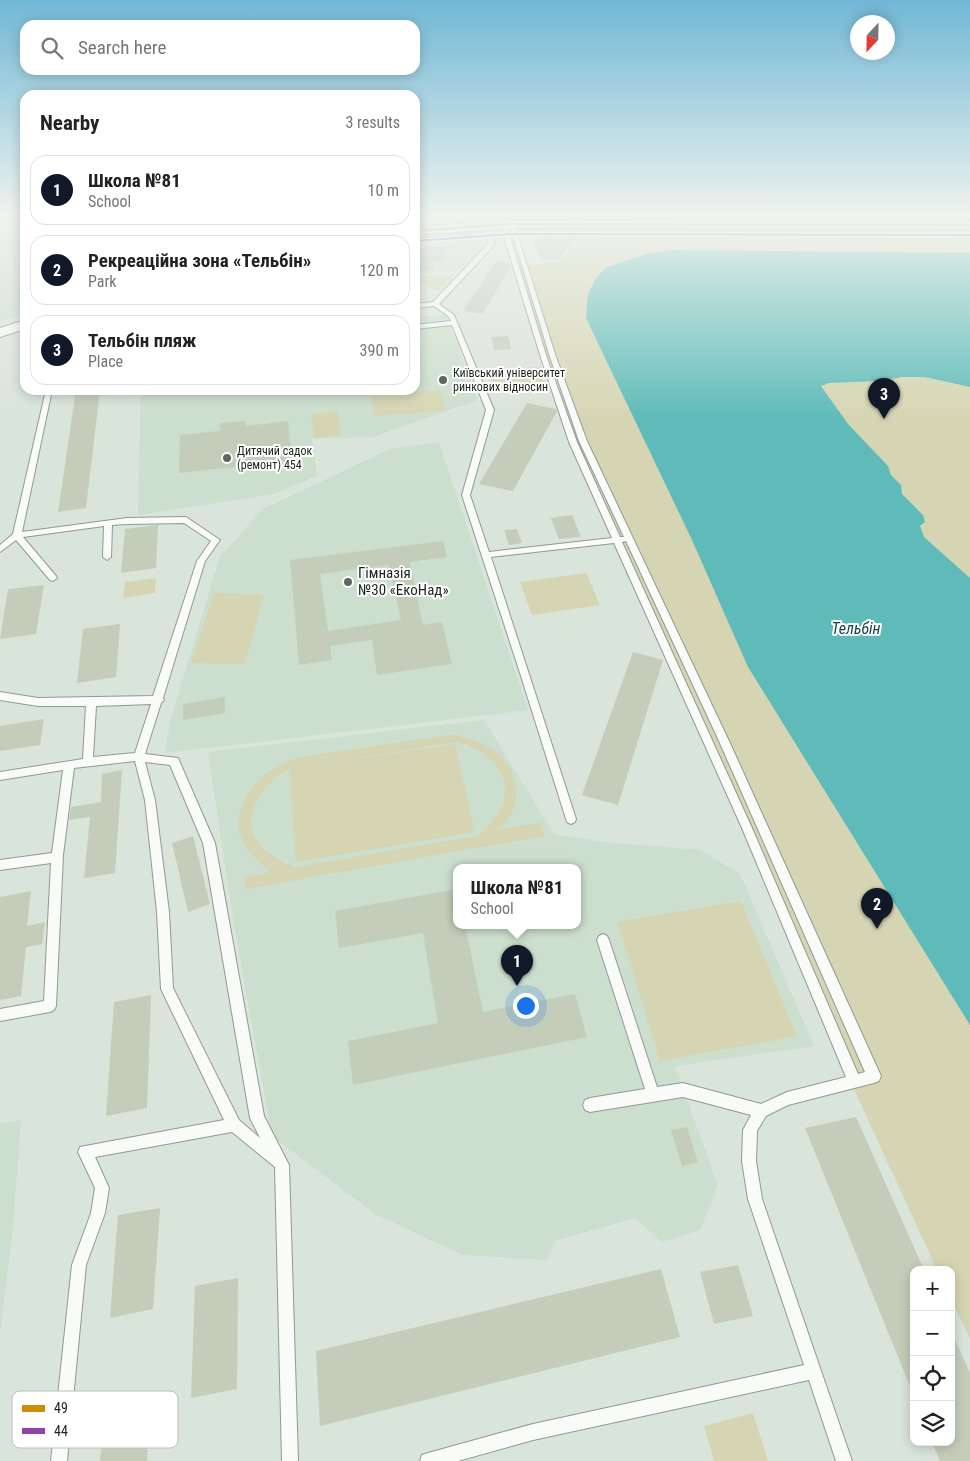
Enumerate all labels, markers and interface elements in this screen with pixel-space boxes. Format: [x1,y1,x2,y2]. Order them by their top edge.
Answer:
north arrow [850,15,895,60]
search box [20,20,420,75]
icon: search [38,34,66,62]
text: Search here [78,36,166,59]
text: Nearby [40,111,99,135]
text: 3 results [345,113,400,132]
text: Школа №81 [88,169,181,192]
text: 1 [53,181,61,200]
text: 10 m [367,181,399,200]
text: School [88,192,131,211]
text: Рекреаційна зона «Тельбін» [88,249,311,272]
text: 2 [53,261,61,280]
text: 120 m [360,261,399,280]
text: Park [88,272,117,291]
text: Тельбін пляж [88,329,196,352]
text: 3 [53,341,61,360]
text: 390 m [360,341,399,360]
text: Place [88,352,123,371]
place label: Київський університет ринкових відносин [453,366,565,394]
marker: Київський університет ринкових відносин [437,374,449,386]
pin: 3 [868,378,900,419]
place label: Дитячий садок (ремонт) 454 [237,444,312,472]
marker: Дитячий садок (ремонт) 454 [221,452,233,464]
place label: Гімназія №30 «ЕкоНад» [358,564,449,599]
marker: Гімназія №30 «ЕкоНад» [342,576,354,588]
water label: Тельбін [832,619,881,638]
popup [453,864,581,929]
text: Школа №81 [471,876,563,899]
pin: 2 [861,888,893,929]
text: School [471,899,514,918]
pin: 1 [501,945,533,986]
your location [513,993,539,1019]
map controls [910,1266,955,1446]
button: + [910,1266,955,1311]
button: − [910,1311,955,1356]
button: locate [910,1356,955,1401]
legend [12,1391,178,1448]
text: 49 [54,1400,68,1416]
button: layers [910,1401,955,1446]
text: 44 [54,1423,68,1439]

